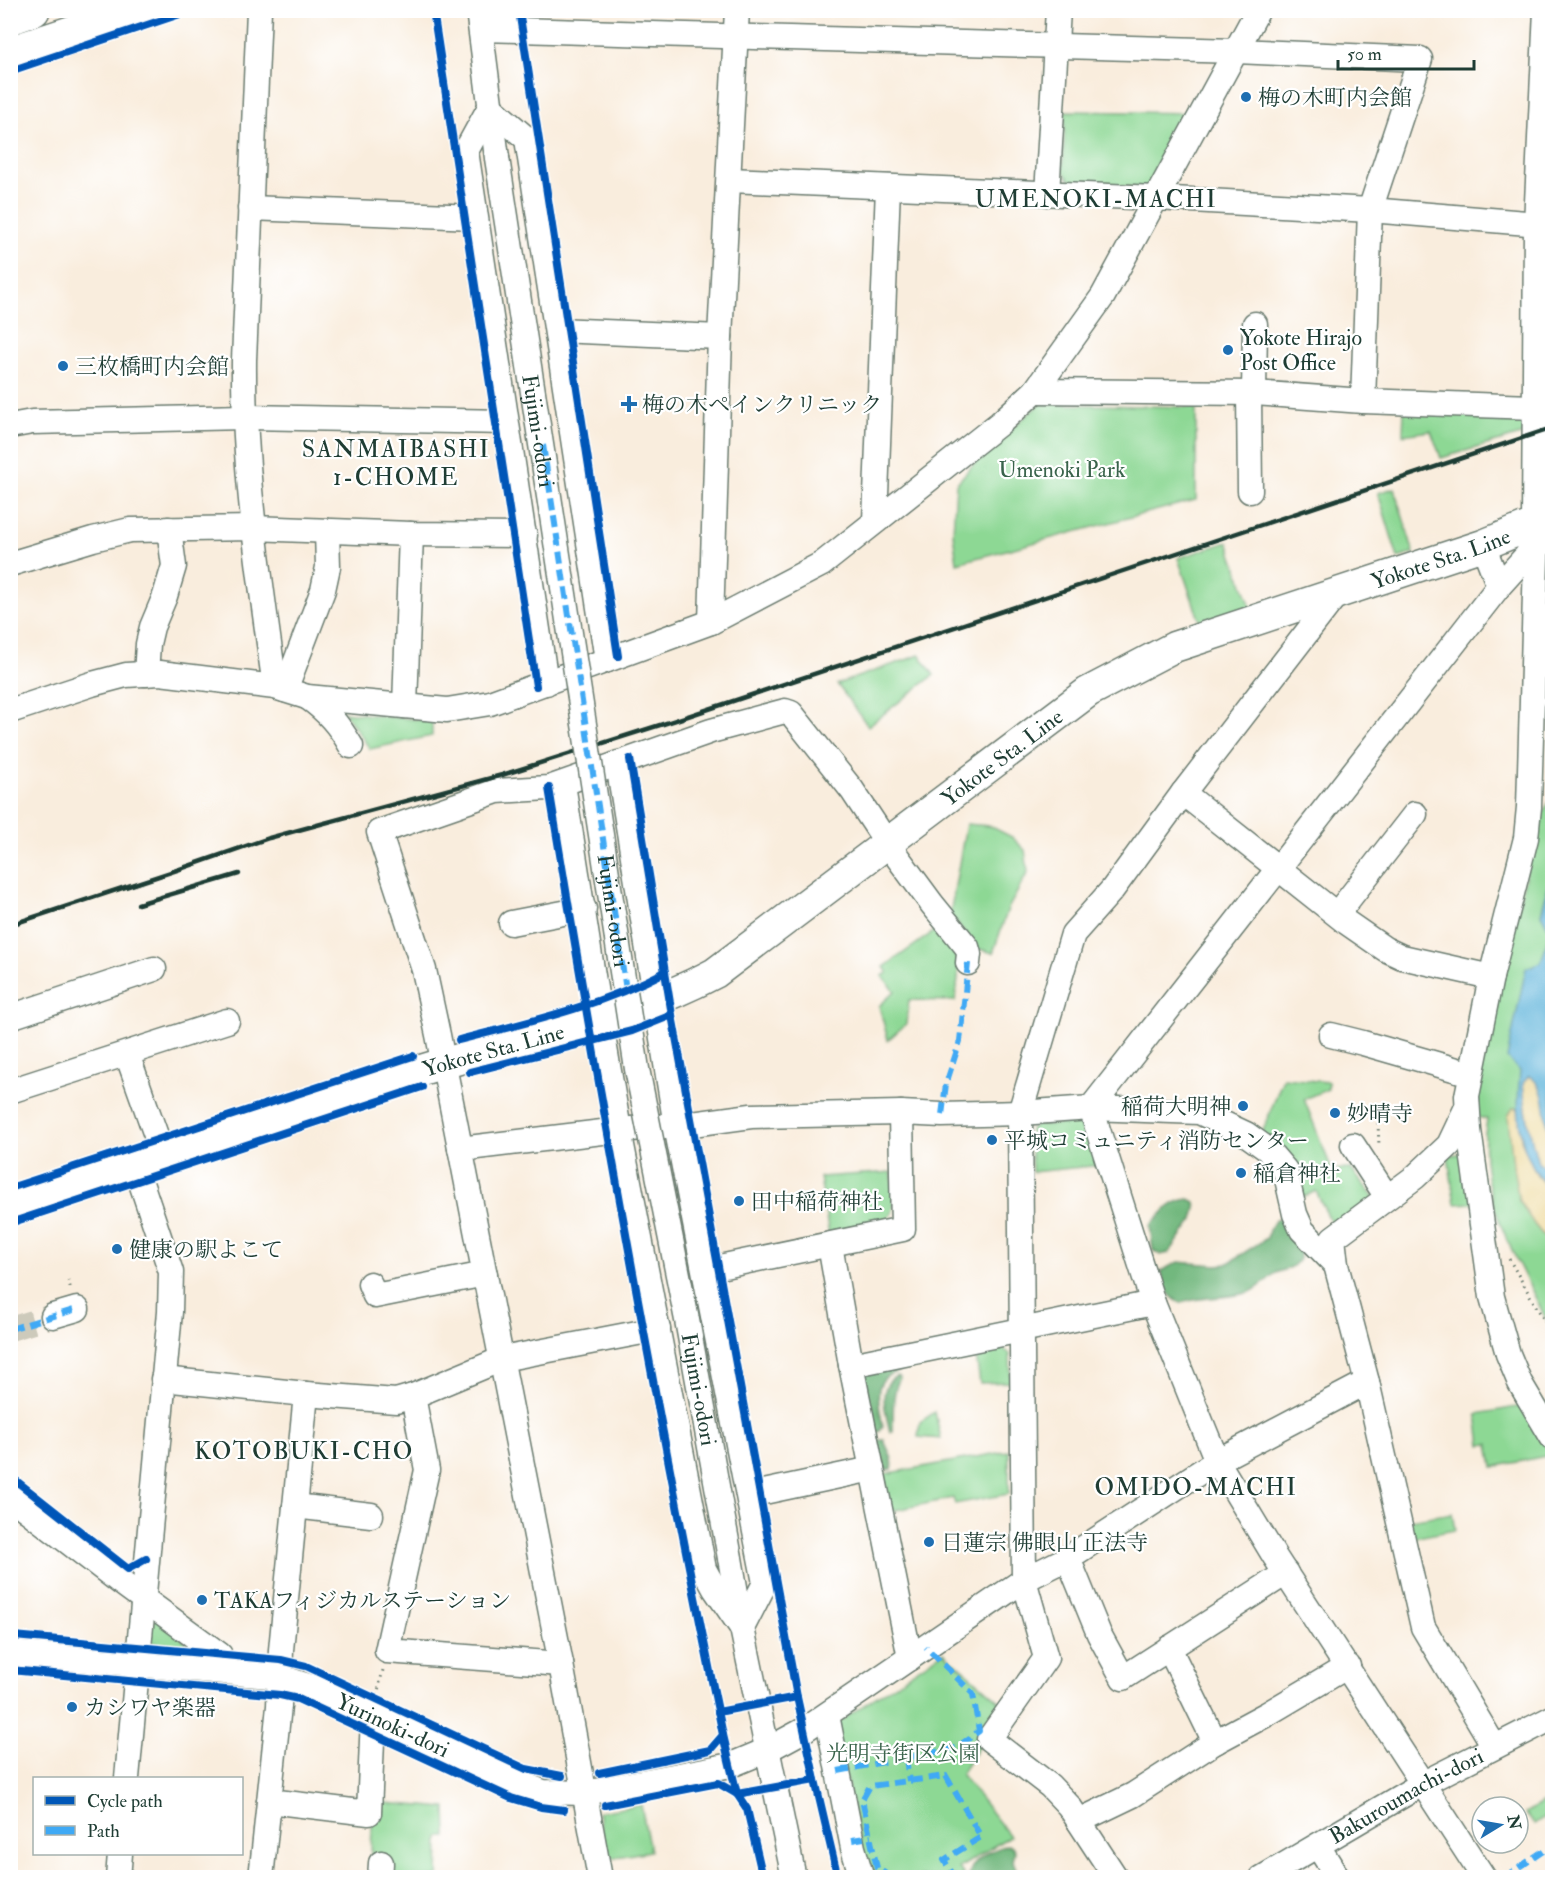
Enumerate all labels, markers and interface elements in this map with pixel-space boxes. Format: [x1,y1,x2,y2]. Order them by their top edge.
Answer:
scale bar [1338,33,1474,71]
text: 50 m [1347,43,1382,66]
place label: 梅の木町内会館 [1258,84,1412,112]
marker: 梅の木町内会館 [1239,90,1253,104]
district label: UMENOKI-MACHI [975,184,1217,215]
place label: Yokote Hirajo Post Office [1240,324,1362,377]
marker: Yokote Hirajo Post Office [1221,343,1235,357]
place label: 三枚橋町内会館 [75,353,229,381]
marker: 三枚橋町内会館 [56,359,70,373]
street label: Fujimi-odori [515,372,560,490]
place label: 梅の木ペインクリニック [642,391,882,419]
marker: 梅の木ペインクリニック [620,395,638,413]
district label: SANMAIBASHI 1-CHOME [302,434,490,493]
park label: Umenoki Park [999,456,1126,484]
street label: Yokote Sta. Line [1368,522,1515,596]
street label: Yokote Sta. Line [936,703,1069,813]
street label: Fujimi-odori [591,852,635,969]
street label: Yokote Sta. Line [420,1018,567,1084]
place label: 稲荷大明神 [1121,1093,1231,1121]
marker: 稲荷大明神 [1236,1099,1250,1113]
place label: 妙晴寺 [1347,1100,1413,1128]
marker: 妙晴寺 [1328,1106,1342,1120]
place label: 平城コミュニティ消防センター [1004,1127,1309,1155]
marker: 平城コミュニティ消防センター [985,1133,999,1147]
place label: 稲倉神社 [1253,1160,1341,1188]
marker: 稲倉神社 [1234,1166,1248,1180]
place label: 田中稲荷神社 [751,1188,883,1216]
marker: 田中稲荷神社 [732,1194,746,1208]
place label: 健康の駅よこて [129,1236,283,1264]
marker: 健康の駅よこて [110,1242,124,1256]
street label: Fujimi-odori [675,1331,722,1448]
district label: KOTOBUKI-CHO [194,1436,414,1467]
district label: OMIDO-MACHI [1095,1472,1297,1503]
place label: 日蓮宗 佛眼山 正法寺 [941,1529,1148,1557]
marker: 日蓮宗 佛眼山 正法寺 [922,1535,936,1549]
place label: TAKAフィジカルステーション [214,1587,511,1615]
marker: TAKAフィジカルステーション [195,1593,209,1607]
street label: Yurinoki-dori [332,1687,454,1764]
place label: カシワヤ楽器 [84,1694,216,1722]
marker: カシワヤ楽器 [65,1700,79,1714]
park label: 光明寺街区公園 [826,1740,980,1768]
street label: Bakuroumachi-dori [1324,1742,1488,1851]
legend [33,1777,243,1855]
text: Cycle path [87,1790,163,1813]
north arrow [1470,1795,1530,1855]
text: N [1502,1812,1525,1832]
text: Path [87,1820,120,1843]

